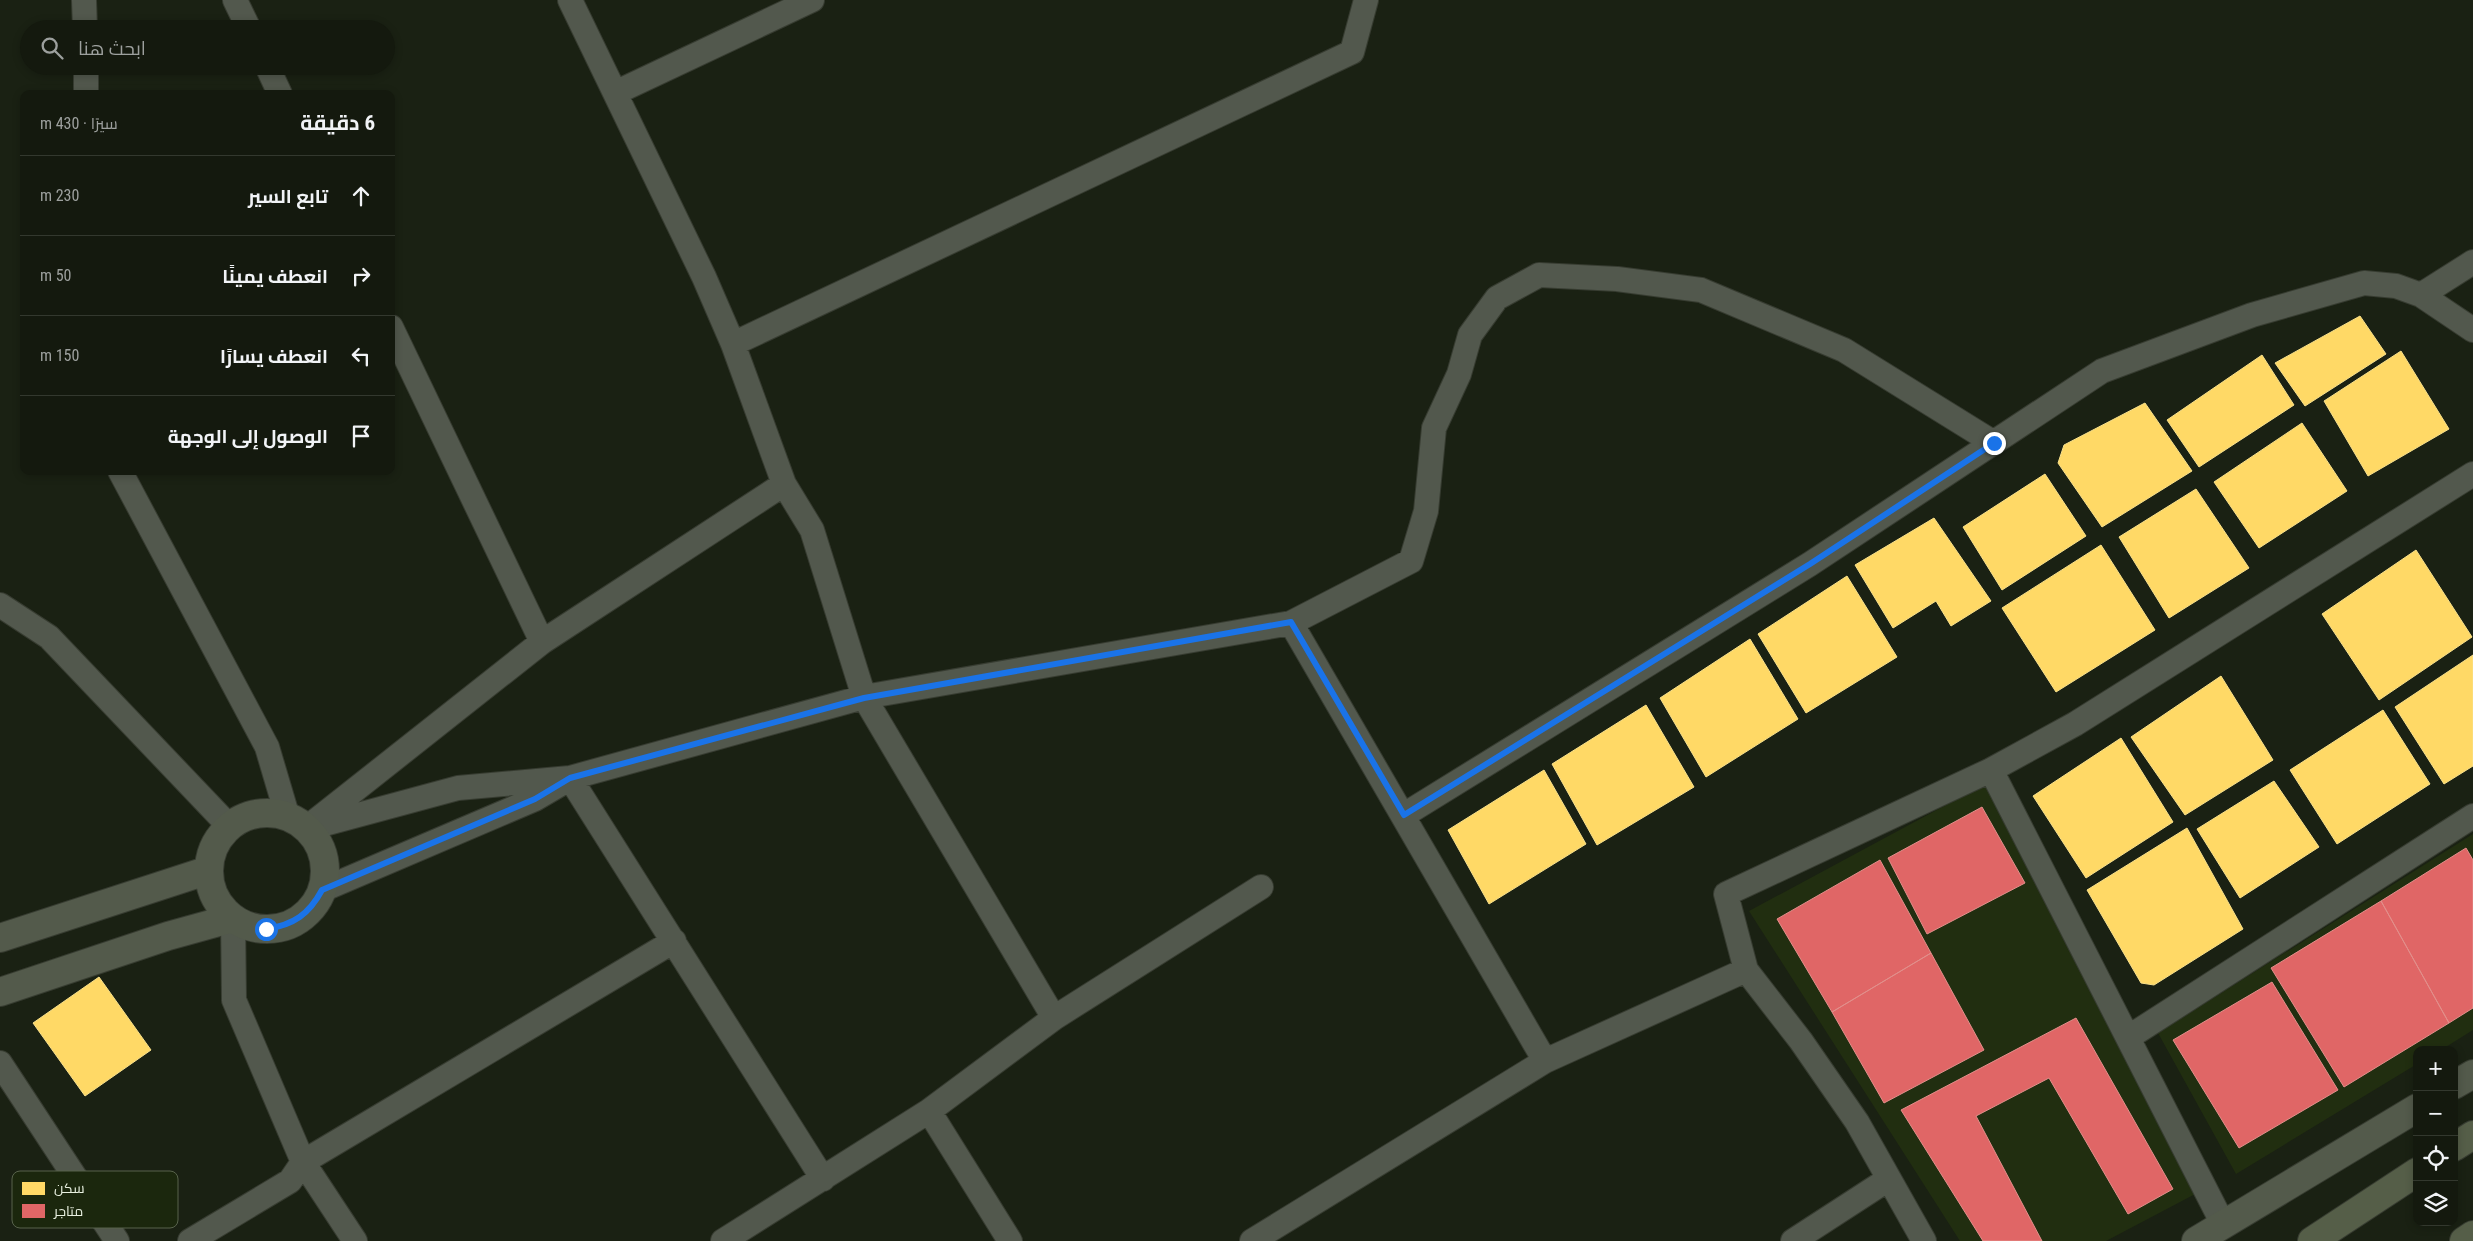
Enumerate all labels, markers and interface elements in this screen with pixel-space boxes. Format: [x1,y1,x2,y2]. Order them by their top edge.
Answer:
search box [20,20,395,75]
icon: search [38,34,66,62]
text: ابحث هنا [78,37,146,60]
text: 6 دقيقة [300,111,375,135]
text: سيرًا · 430 m [40,114,118,133]
icon: ahead [347,182,375,210]
text: تابع السير [248,185,328,208]
text: 230 m [40,186,79,205]
icon: right [347,262,375,290]
text: انعطف يمينًا [222,265,328,288]
text: 50 m [40,266,72,285]
icon: left [347,342,375,370]
text: انعطف يسارًا [220,345,328,368]
text: 150 m [40,346,79,365]
icon: arrive [347,422,375,450]
text: الوصول إلى الوجهة [168,425,328,448]
route end [1983,432,2006,455]
route start [255,918,278,941]
map controls [2413,1046,2458,1226]
button: + [2413,1046,2458,1091]
button: − [2413,1091,2458,1136]
button: locate [2413,1136,2458,1181]
legend [12,1171,178,1228]
text: سكن [54,1180,85,1196]
button: layers [2413,1181,2458,1226]
text: متاجر [53,1203,83,1219]

